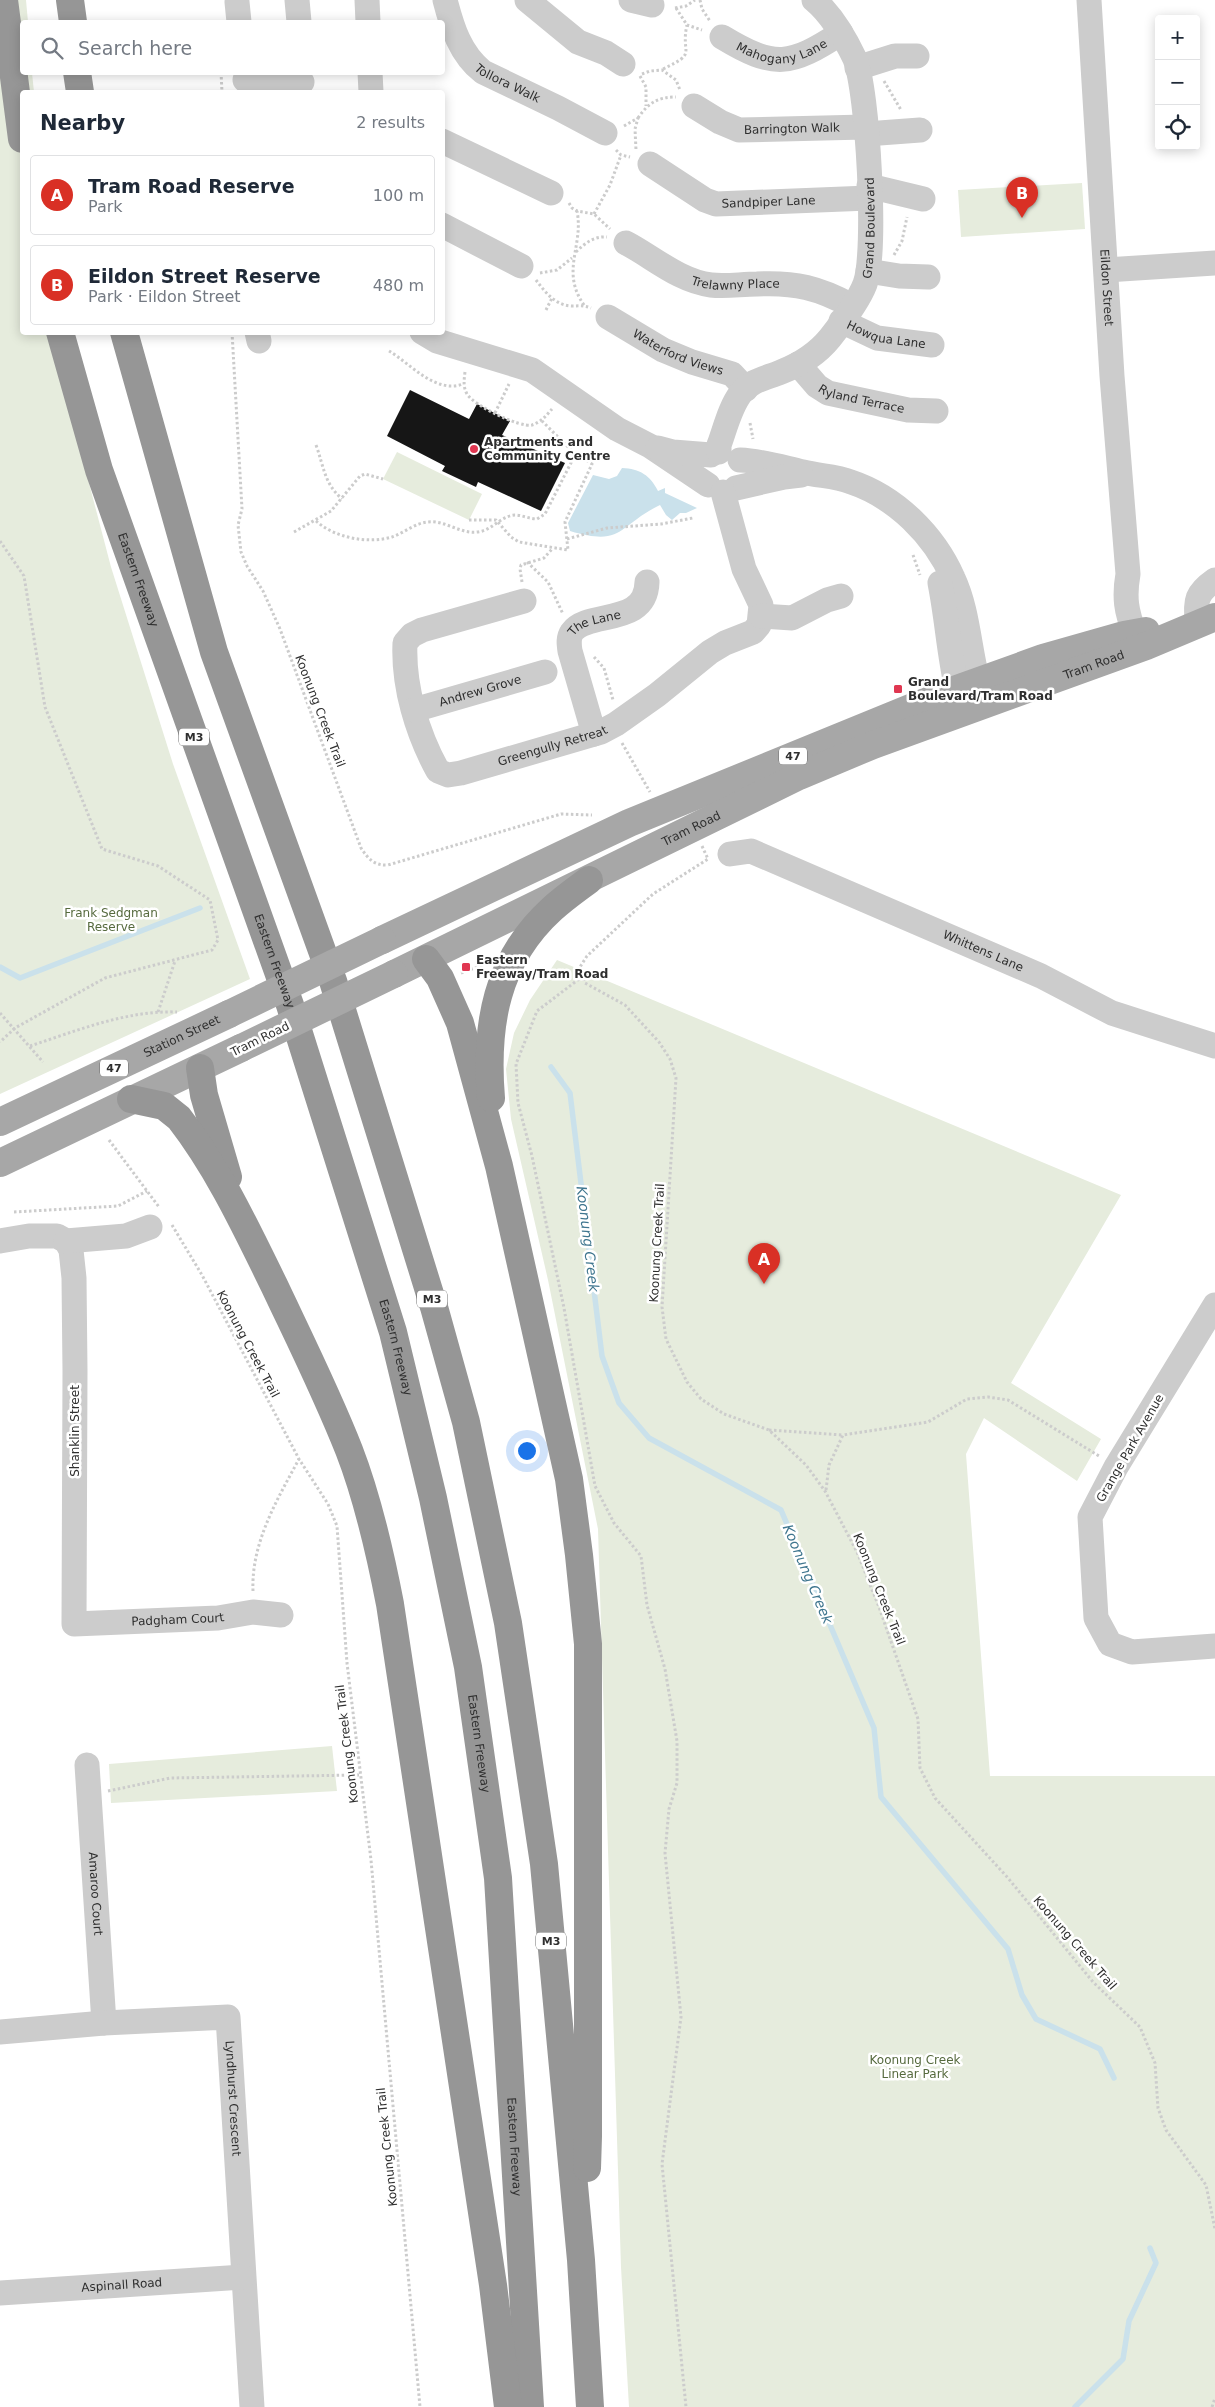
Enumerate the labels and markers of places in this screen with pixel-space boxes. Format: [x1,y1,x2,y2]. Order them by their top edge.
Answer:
pin: B [1006,177,1038,218]
place label: Apartments and Community Centre [484,435,610,463]
marker: Apartments and Community Centre [468,443,480,455]
place label: Grand Boulevard/Tram Road [908,675,1053,703]
marker: Grand Boulevard/Tram Road [892,683,904,695]
place label: Eastern Freeway/Tram Road [476,953,608,981]
marker: Eastern Freeway/Tram Road [460,961,472,973]
pin: A [748,1243,780,1284]

